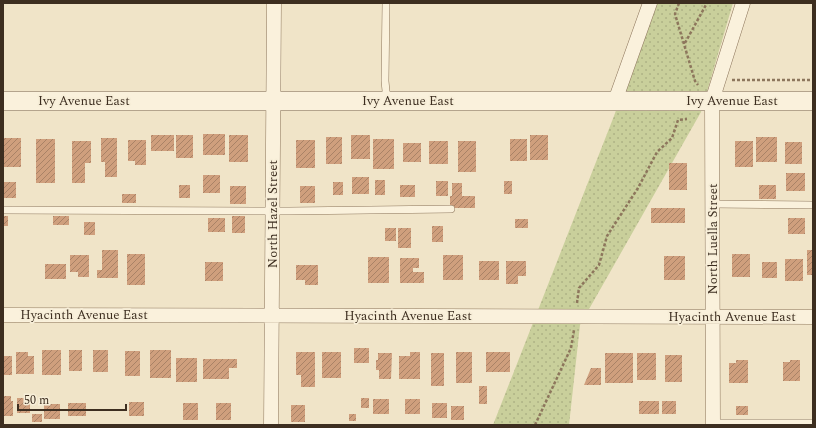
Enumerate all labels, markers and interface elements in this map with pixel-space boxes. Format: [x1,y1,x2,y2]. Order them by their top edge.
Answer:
street label: Ivy Avenue East [38,91,130,111]
street label: Ivy Avenue East [362,91,454,111]
street label: Ivy Avenue East [686,91,778,111]
street label: North Hazel Street [263,159,283,268]
street label: North Luella Street [703,183,723,295]
street label: Hyacinth Avenue East [20,305,148,325]
street label: Hyacinth Avenue East [344,306,472,326]
street label: Hyacinth Avenue East [668,307,796,327]
scale bar [18,386,126,412]
text: 50 m [24,391,49,410]

